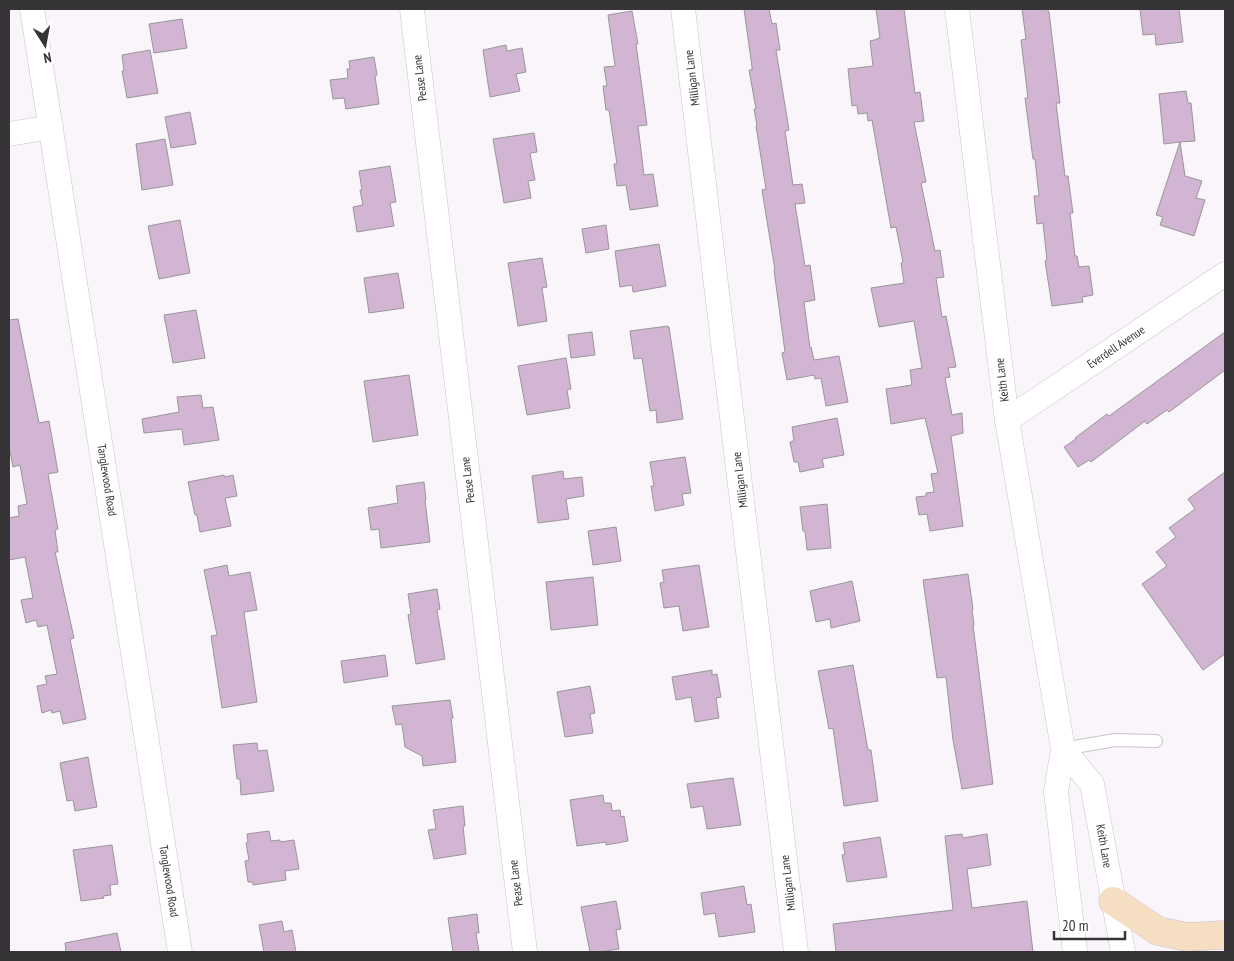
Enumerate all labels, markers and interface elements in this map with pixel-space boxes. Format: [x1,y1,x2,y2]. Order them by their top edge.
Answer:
north arrow [20,20,70,70]
text: N [42,48,53,67]
street label: Milligan Lane [681,49,702,107]
street label: Pease Lane [409,54,430,102]
street label: Everdell Avenue [1084,322,1147,371]
street label: Keith Lane [991,357,1012,403]
street label: Tanglewood Road [94,443,121,517]
street label: Milligan Lane [729,451,750,509]
street label: Pease Lane [457,456,478,504]
street label: Keith Lane [1093,823,1116,869]
street label: Tanglewood Road [156,844,183,918]
street label: Milligan Lane [777,854,798,912]
street label: Pease Lane [505,859,526,907]
scale bar [1054,908,1125,940]
text: 20 m [1062,916,1088,935]

